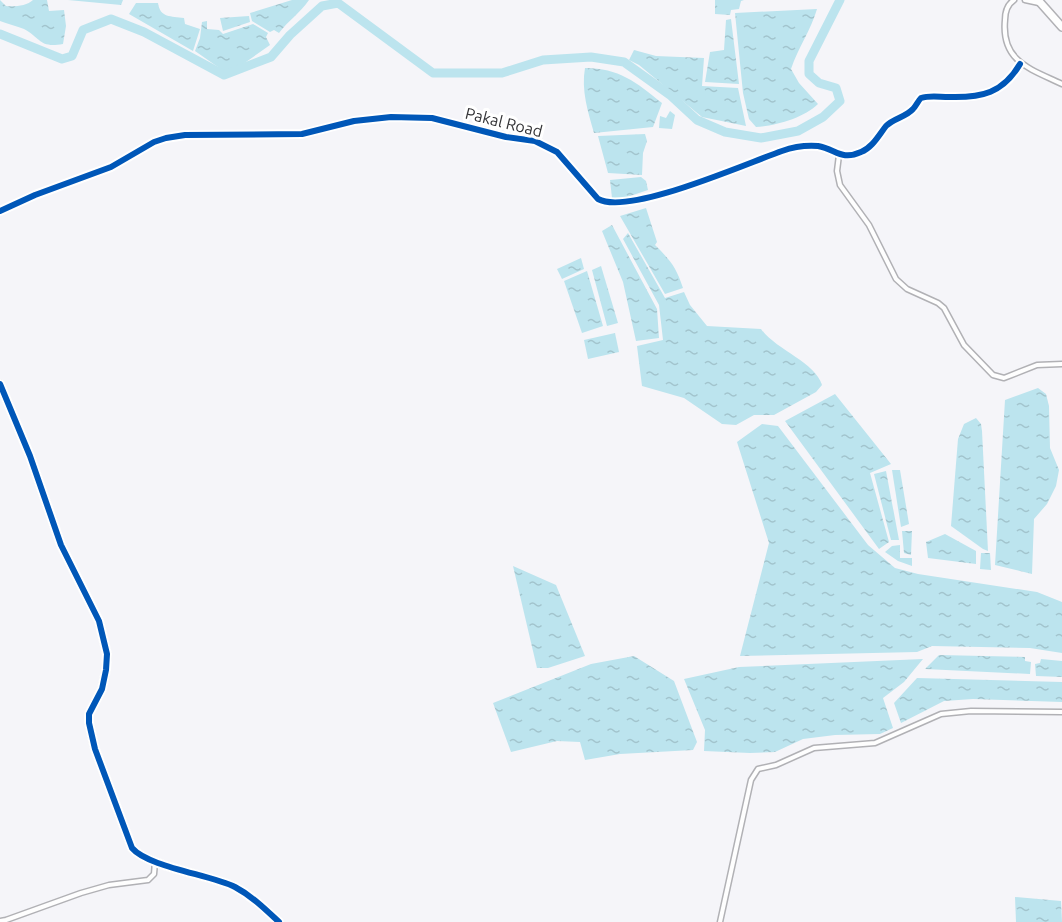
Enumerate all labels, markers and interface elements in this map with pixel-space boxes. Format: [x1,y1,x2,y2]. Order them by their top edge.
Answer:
street label: Pakal Road [464,104,544,140]

